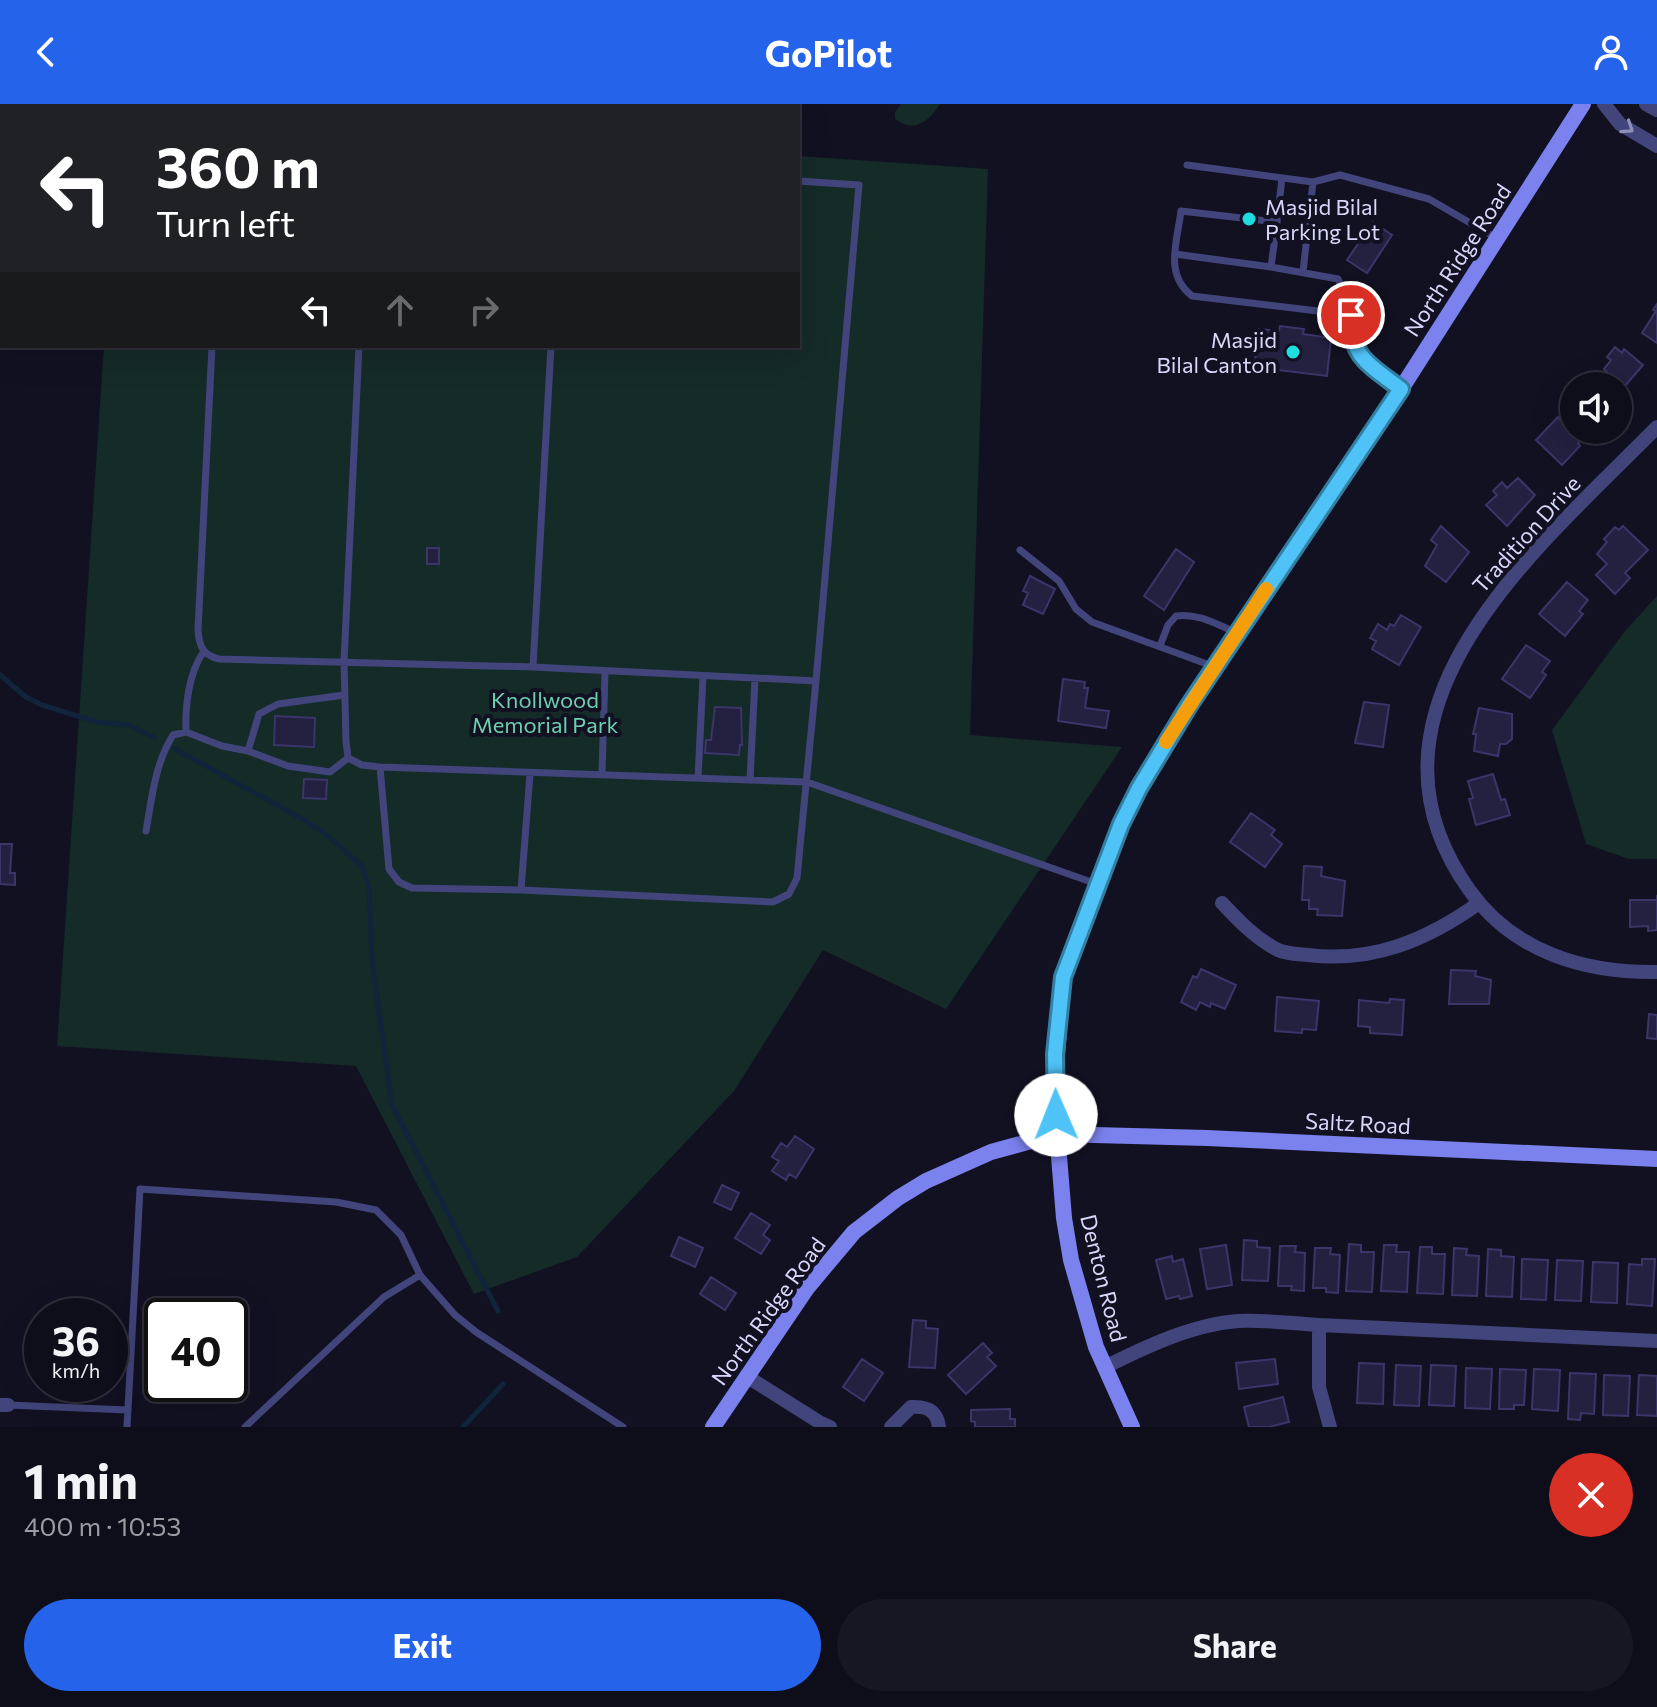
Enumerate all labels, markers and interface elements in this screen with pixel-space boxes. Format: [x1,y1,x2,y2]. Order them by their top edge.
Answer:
icon: back [24,30,68,74]
text: GoPilot [765,30,892,74]
icon: person [1589,30,1633,74]
one-way arrow [1619,118,1634,133]
text: 360 m [156,131,320,200]
icon: left [24,136,128,240]
street label: North Ridge Road [1398,179,1516,341]
place label: Masjid Bilal Parking Lot [1265,193,1380,245]
text: Turn left [156,200,295,244]
marker: Masjid Bilal Parking Lot [1240,210,1258,228]
pin [1317,281,1385,349]
icon: left [294,288,338,332]
icon: ahead [378,288,422,332]
icon: right [462,288,506,332]
icon: arrive [1329,293,1373,337]
place label: Masjid Bilal Canton [1156,326,1277,378]
marker: Masjid Bilal Canton [1284,343,1302,361]
map controls [1560,372,1632,444]
button: sound [1560,372,1632,444]
street label: Tradition Drive [1466,470,1586,598]
park label: Knollwood Memorial Park [472,686,618,738]
position arrow [1014,1073,1098,1157]
street label: Saltz Road [1305,1107,1411,1139]
street label: Denton Road [1075,1211,1133,1345]
street label: North Ridge Road [705,1232,831,1390]
speed limit sign: 40 [144,1298,248,1402]
text: 36 [52,1315,100,1364]
text: km/h [52,1358,100,1382]
text: 1 min [24,1450,138,1509]
button: close [1549,1453,1633,1537]
text: 400 m · 10:53 [24,1510,181,1541]
button: Exit [24,1599,821,1691]
button: Share [837,1599,1633,1691]

